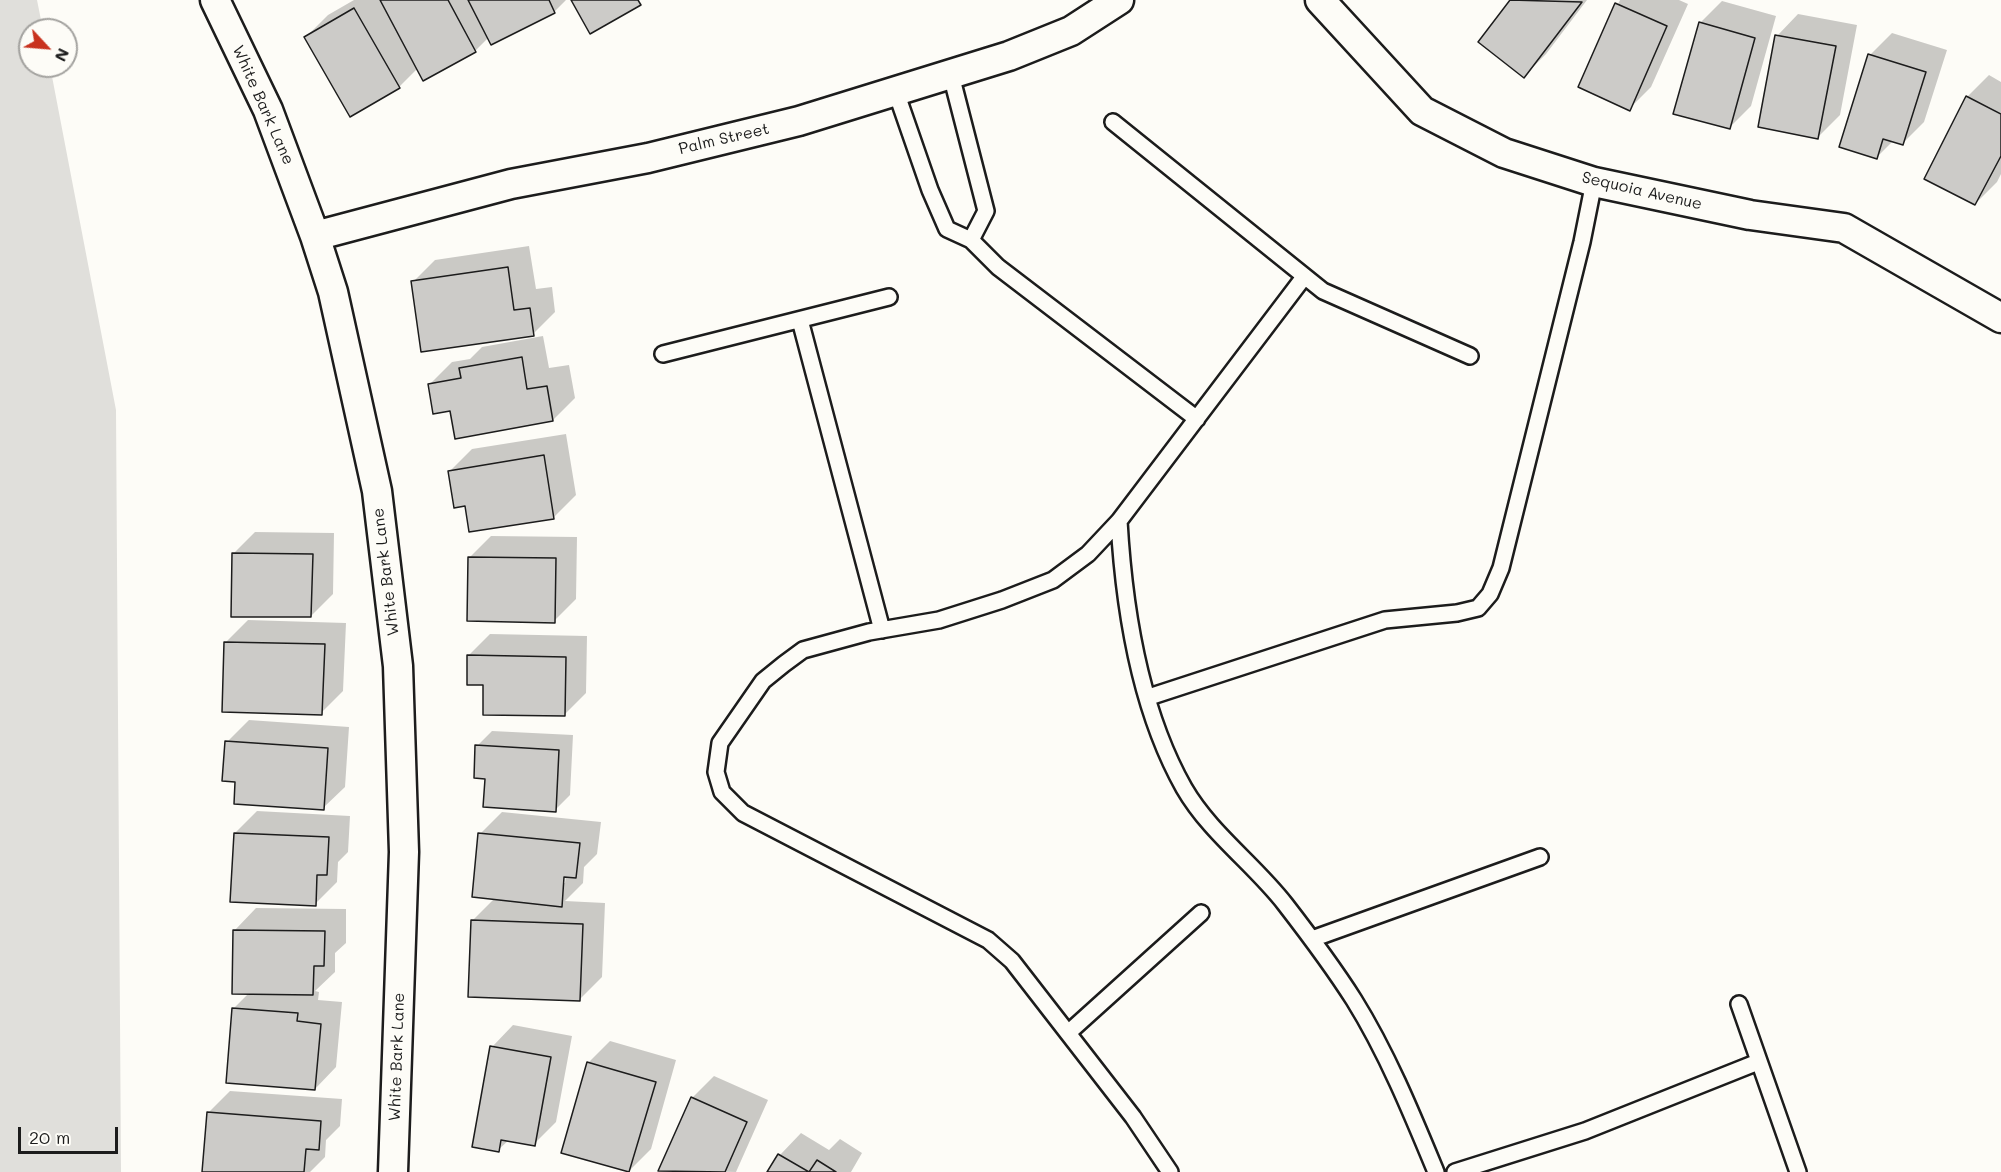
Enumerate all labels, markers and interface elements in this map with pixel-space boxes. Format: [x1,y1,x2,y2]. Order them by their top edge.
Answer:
north arrow [18,18,78,78]
street label: White Bark Lane [228,42,298,168]
text: N [51,45,75,65]
street label: Palm Street [677,119,771,159]
street label: Sequoia Avenue [1580,168,1704,214]
street label: White Bark Lane [369,507,403,637]
street label: White Bark Lane [385,992,409,1122]
scale bar [21,1115,122,1153]
text: 20 m [29,1125,70,1149]

